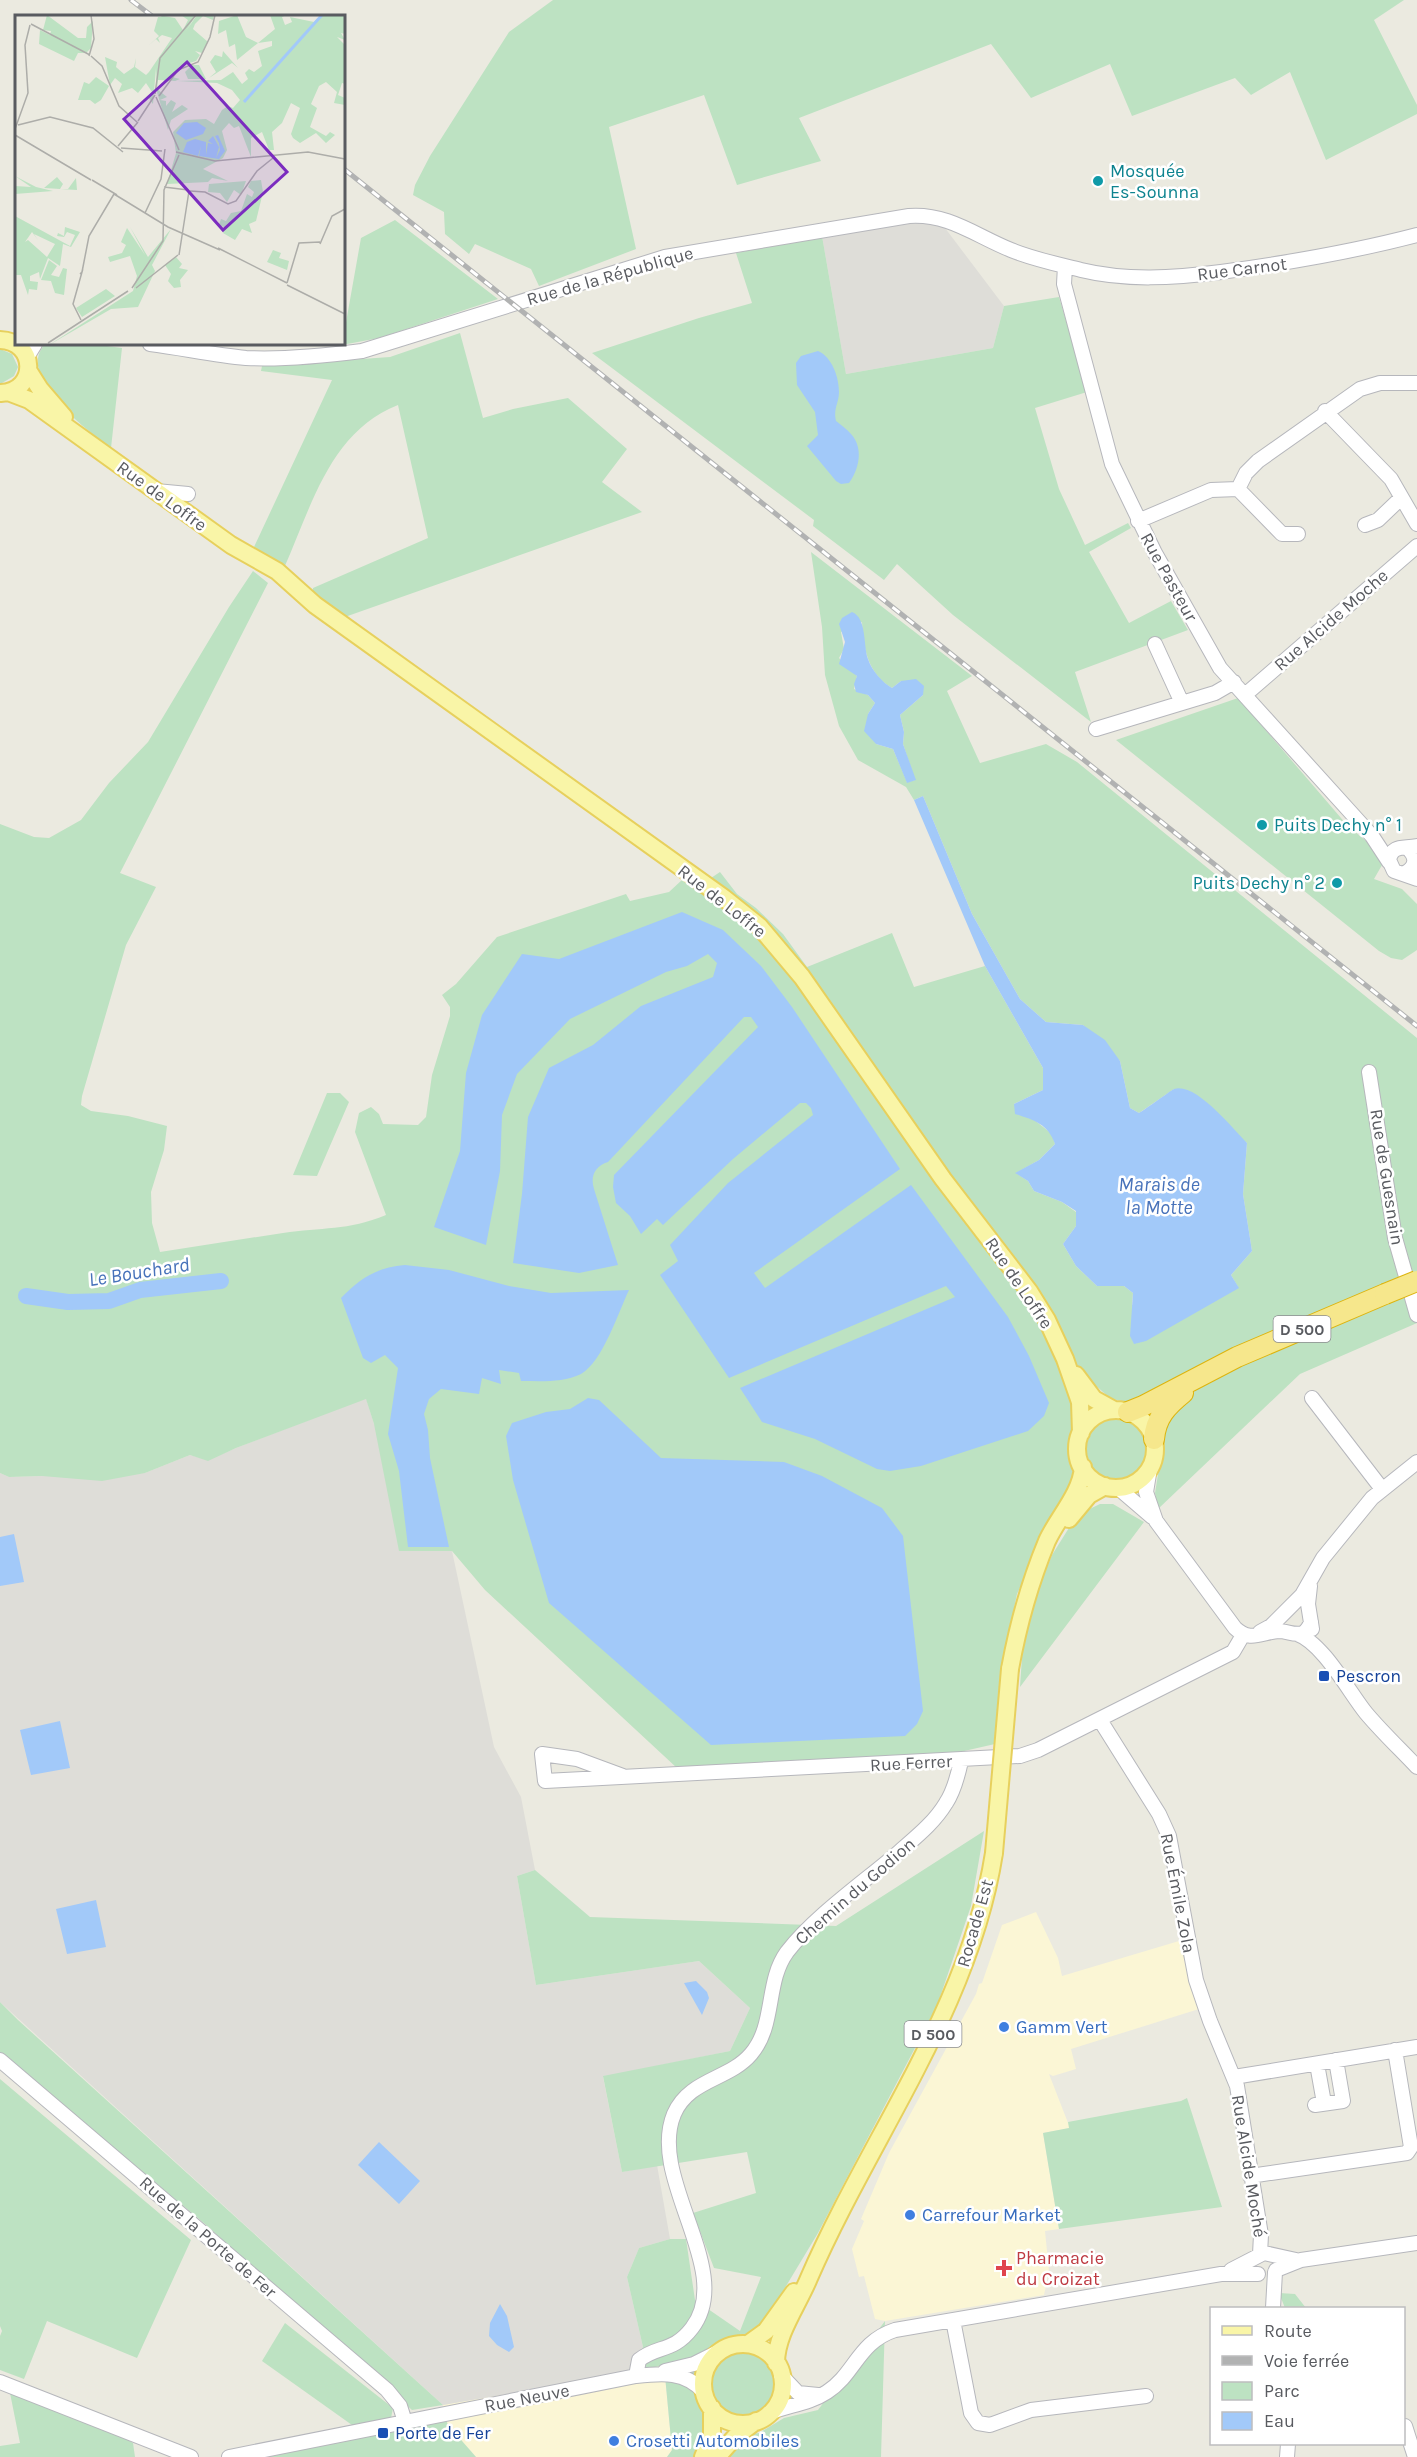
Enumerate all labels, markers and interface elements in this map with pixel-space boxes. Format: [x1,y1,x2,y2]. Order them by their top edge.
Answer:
inset map [15,15,345,345]
place label: Mosquée Es-Sounna [1110,160,1199,203]
marker: Mosquée Es-Sounna [1091,174,1105,188]
street label: Rue de la République [524,242,696,310]
street label: Rue Carnot [1196,253,1288,285]
street label: Rue de Loffre [113,456,211,536]
street label: Rue Pasteur [1136,529,1203,626]
street label: Rue Alcide Moche [1269,564,1393,676]
place label: Puits Dechy n° 1 [1274,814,1402,836]
marker: Puits Dechy n° 1 [1255,818,1269,832]
street label: Rue de Loffre [673,860,771,942]
place label: Puits Dechy n° 2 [1193,872,1325,894]
marker: Puits Dechy n° 2 [1330,876,1344,890]
street label: Rue de Guesnain [1365,1107,1409,1247]
water label: Marais de la Motte [1118,1173,1200,1219]
street label: Rue de Loffre [980,1233,1058,1333]
water label: Le Bouchard [87,1253,191,1291]
road number: D 500 [1274,1316,1330,1342]
place label: Pescron [1336,1665,1401,1687]
marker: Pescron [1317,1669,1331,1683]
street label: Rue Ferrer [869,1750,953,1776]
street label: Rue Émile Zola [1156,1831,1201,1955]
street label: Chemin du Godion [790,1833,920,1949]
street label: Rocade Est [952,1876,998,1970]
place label: Gamm Vert [1016,2016,1108,2038]
marker: Gamm Vert [997,2020,1011,2034]
road number: D 500 [904,2021,962,2047]
street label: Rue Alcide Moché [1227,2093,1271,2239]
street label: Rue de la Porte de Fer [135,2172,281,2303]
place label: Carrefour Market [922,2204,1061,2226]
marker: Carrefour Market [903,2208,917,2222]
place label: Pharmacie du Croizat [1016,2247,1104,2290]
marker: Pharmacie du Croizat [997,2261,1011,2275]
legend [1210,2307,1405,2445]
text: Route [1264,2320,1312,2342]
text: Voie ferrée [1264,2350,1349,2372]
street label: Rue Neuve [483,2379,571,2417]
text: Parc [1264,2380,1300,2402]
text: Eau [1264,2410,1295,2432]
place label: Porte de Fer [395,2422,491,2444]
marker: Porte de Fer [376,2426,390,2440]
place label: Crosetti Automobiles [626,2430,800,2452]
marker: Crosetti Automobiles [607,2434,621,2448]

